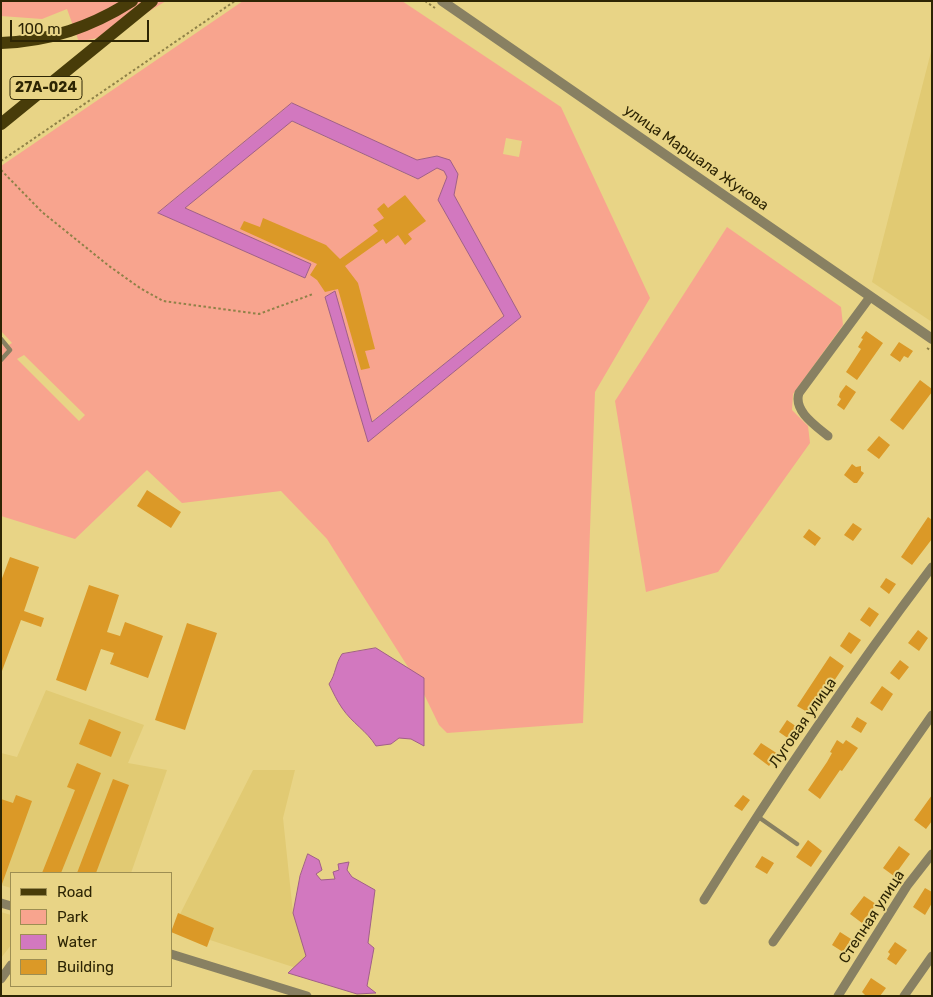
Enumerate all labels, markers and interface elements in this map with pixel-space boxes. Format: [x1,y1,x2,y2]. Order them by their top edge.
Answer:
scale bar [12,10,151,42]
text: 100 m [18,20,60,38]
road number: 27А-024 [10,76,82,100]
street label: улица Маршала Жукова [620,101,772,215]
street label: Луговая улица [765,675,841,771]
street label: Степная улица [835,867,909,967]
legend [10,872,172,987]
text: Road [57,883,93,901]
text: Park [57,908,88,926]
text: Water [57,933,97,951]
text: Building [57,958,114,976]

